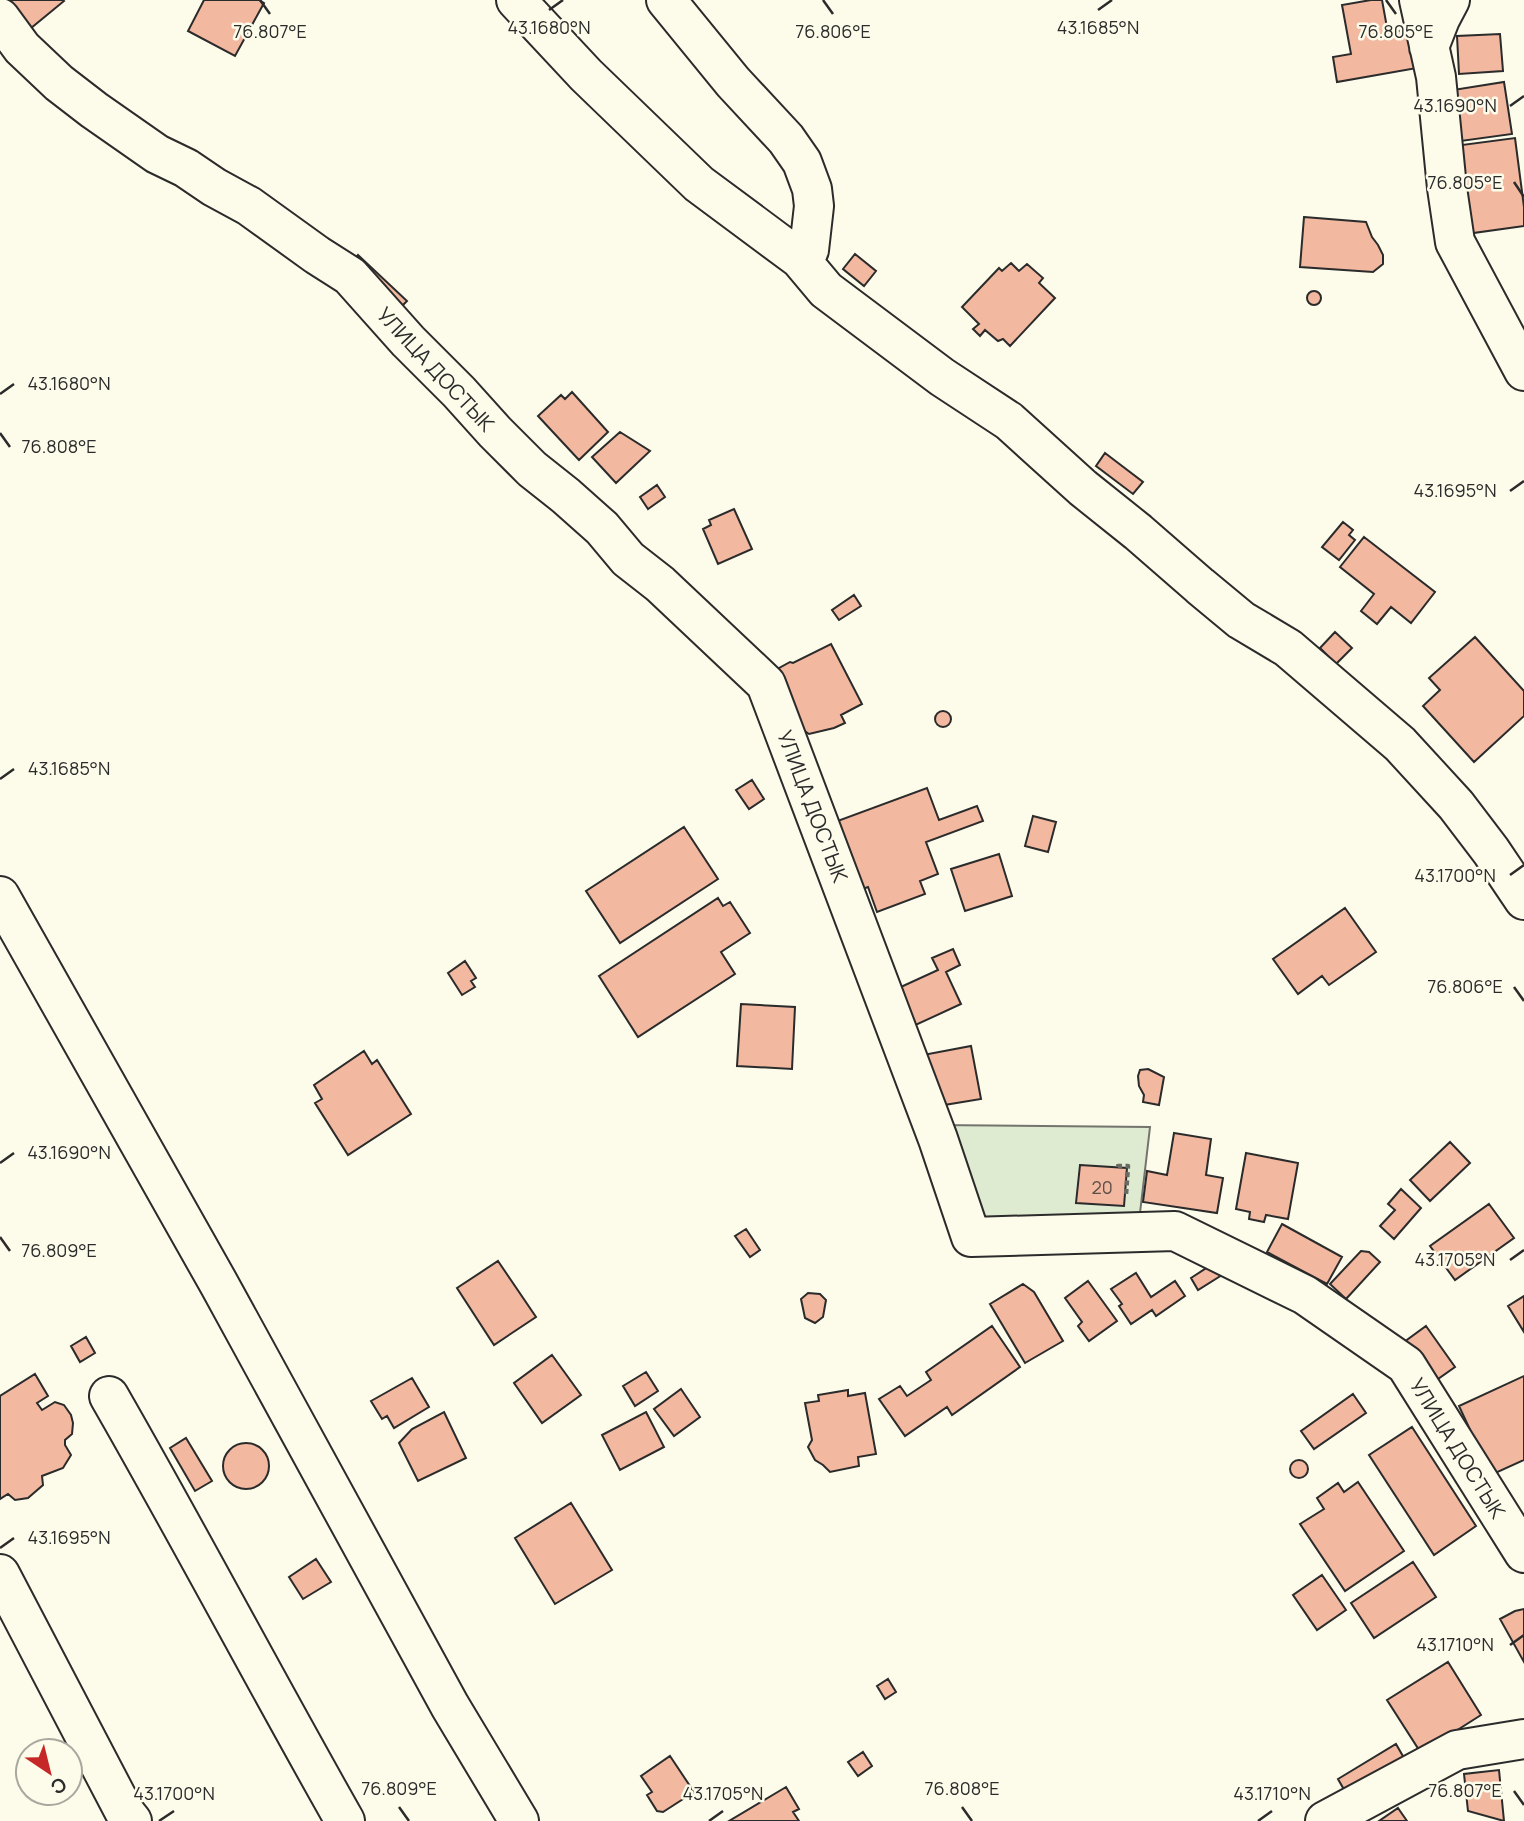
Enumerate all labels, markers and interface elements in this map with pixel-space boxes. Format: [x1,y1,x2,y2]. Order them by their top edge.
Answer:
text: 43.1680°N [507,15,591,39]
text: 43.1685°N [1057,15,1139,39]
text: 76.807°E [233,19,307,43]
text: 76.806°E [795,19,871,43]
text: 76.805°E [1359,19,1433,43]
text: 43.1690°N [1413,93,1497,117]
text: 76.805°E [1428,170,1502,194]
street label: УЛИЦА ДОСТЫК [371,301,501,438]
text: 43.1680°N [27,371,111,395]
text: 76.808°E [21,434,97,458]
text: 43.1695°N [1414,478,1496,502]
street label: УЛИЦА ДОСТЫК [771,726,855,886]
text: 43.1685°N [28,756,110,780]
text: 43.1700°N [1414,863,1496,887]
text: 76.806°E [1427,974,1503,998]
text: 43.1690°N [27,1140,111,1164]
house number: 20 [1091,1175,1113,1199]
text: 76.809°E [21,1238,97,1262]
text: 43.1705°N [1415,1247,1495,1271]
street label: УЛИЦА ДОСТЫК [1404,1373,1513,1524]
text: 43.1695°N [28,1525,110,1549]
text: 43.1710°N [1416,1632,1494,1656]
north arrow [14,1737,84,1807]
text: С [46,1771,72,1801]
text: 76.809°E [361,1776,437,1800]
text: 76.808°E [924,1776,1000,1800]
text: 76.807°E [1428,1778,1502,1802]
text: 43.1700°N [133,1781,215,1805]
text: 43.1705°N [683,1781,763,1805]
text: 43.1710°N [1233,1781,1311,1805]

